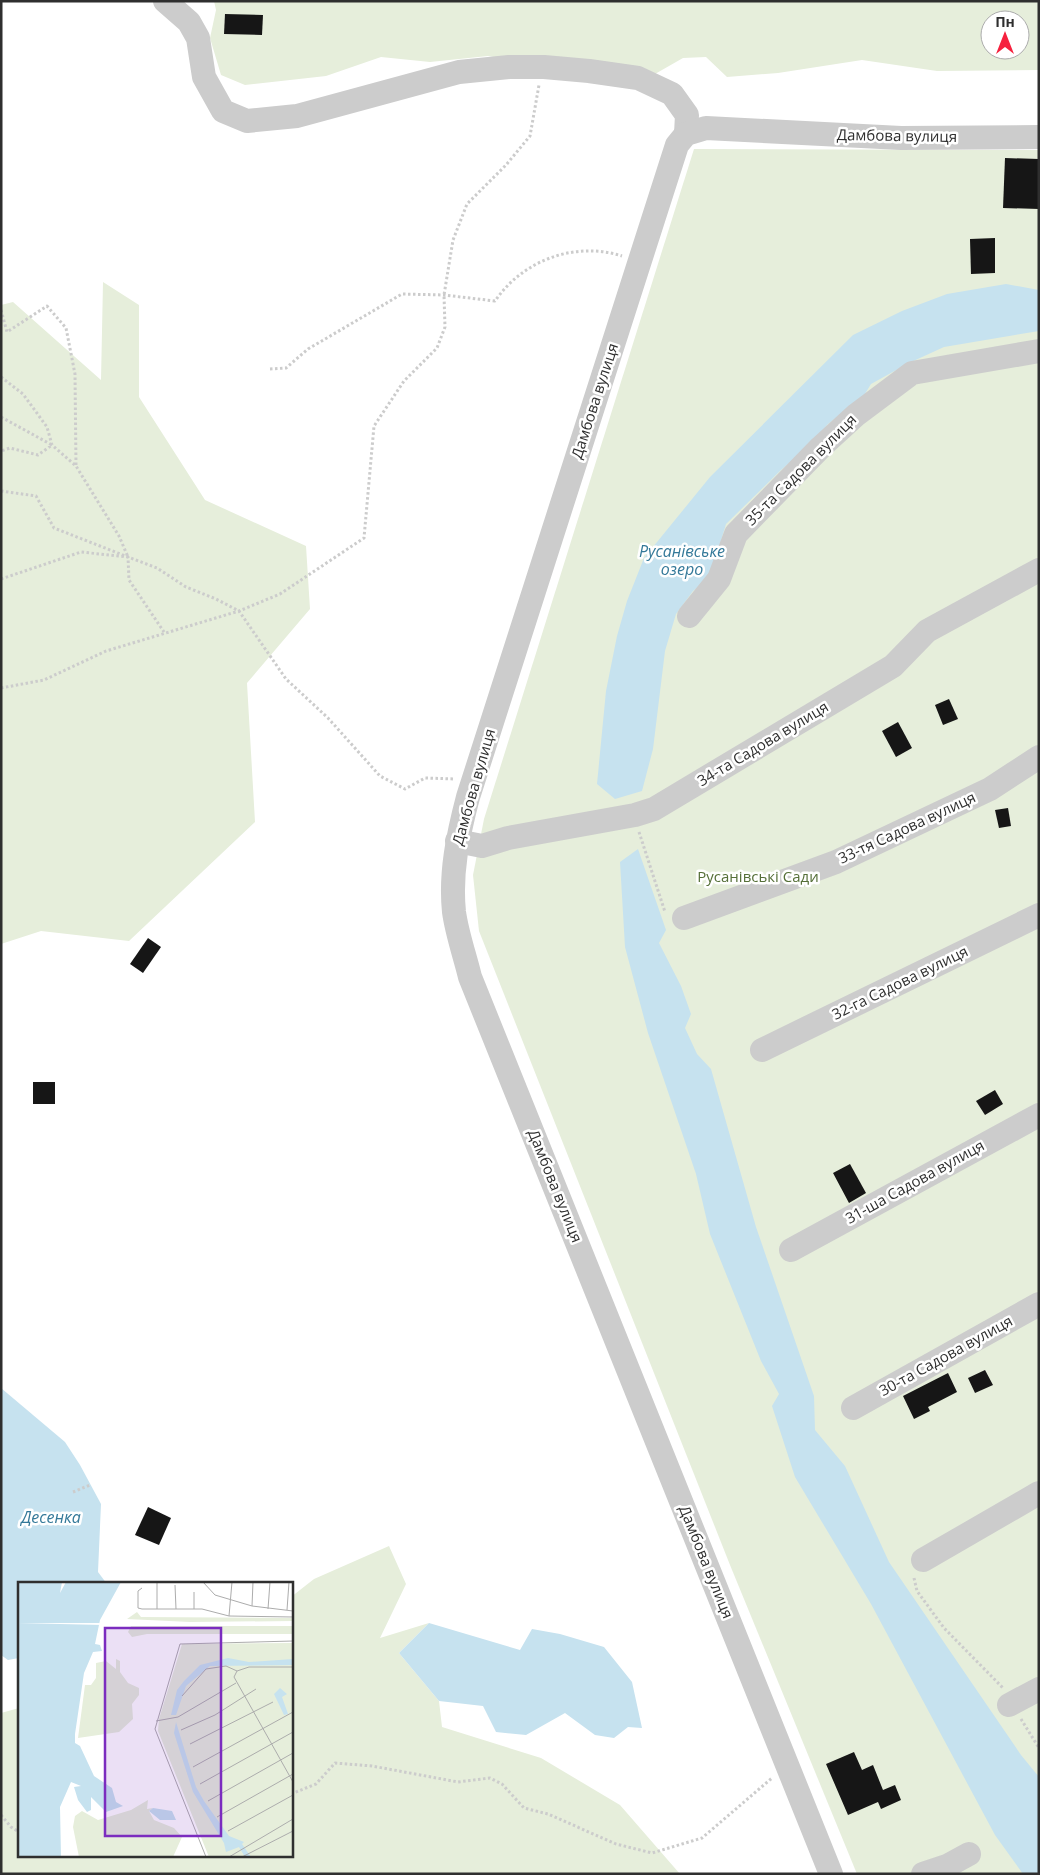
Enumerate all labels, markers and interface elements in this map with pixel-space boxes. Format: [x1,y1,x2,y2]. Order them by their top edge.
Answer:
north arrow [980,10,1030,60]
text: Пн [995,12,1015,31]
street label: Дамбова вулиця [837,124,957,146]
street label: Дамбова вулиця [566,340,622,461]
street label: 35-та Садова вулиця [740,409,860,529]
water label: Русанівське озеро [639,540,725,580]
street label: 34-та Садова вулиця [693,696,832,790]
street label: Дамбова вулиця [447,726,499,847]
street label: 33-тя Садова вулиця [835,786,979,868]
park label: Русанівські Сади [697,866,819,886]
street label: 32-га Садова вулиця [828,940,971,1024]
street label: Дамбова вулиця [524,1126,588,1245]
street label: 31-ша Садова вулиця [842,1135,987,1228]
street label: 30-та Садова вулиця [875,1310,1016,1400]
street label: Дамбова вулиця [675,1502,739,1621]
water label: Десенка [19,1506,81,1528]
inset map [18,1582,292,1858]

